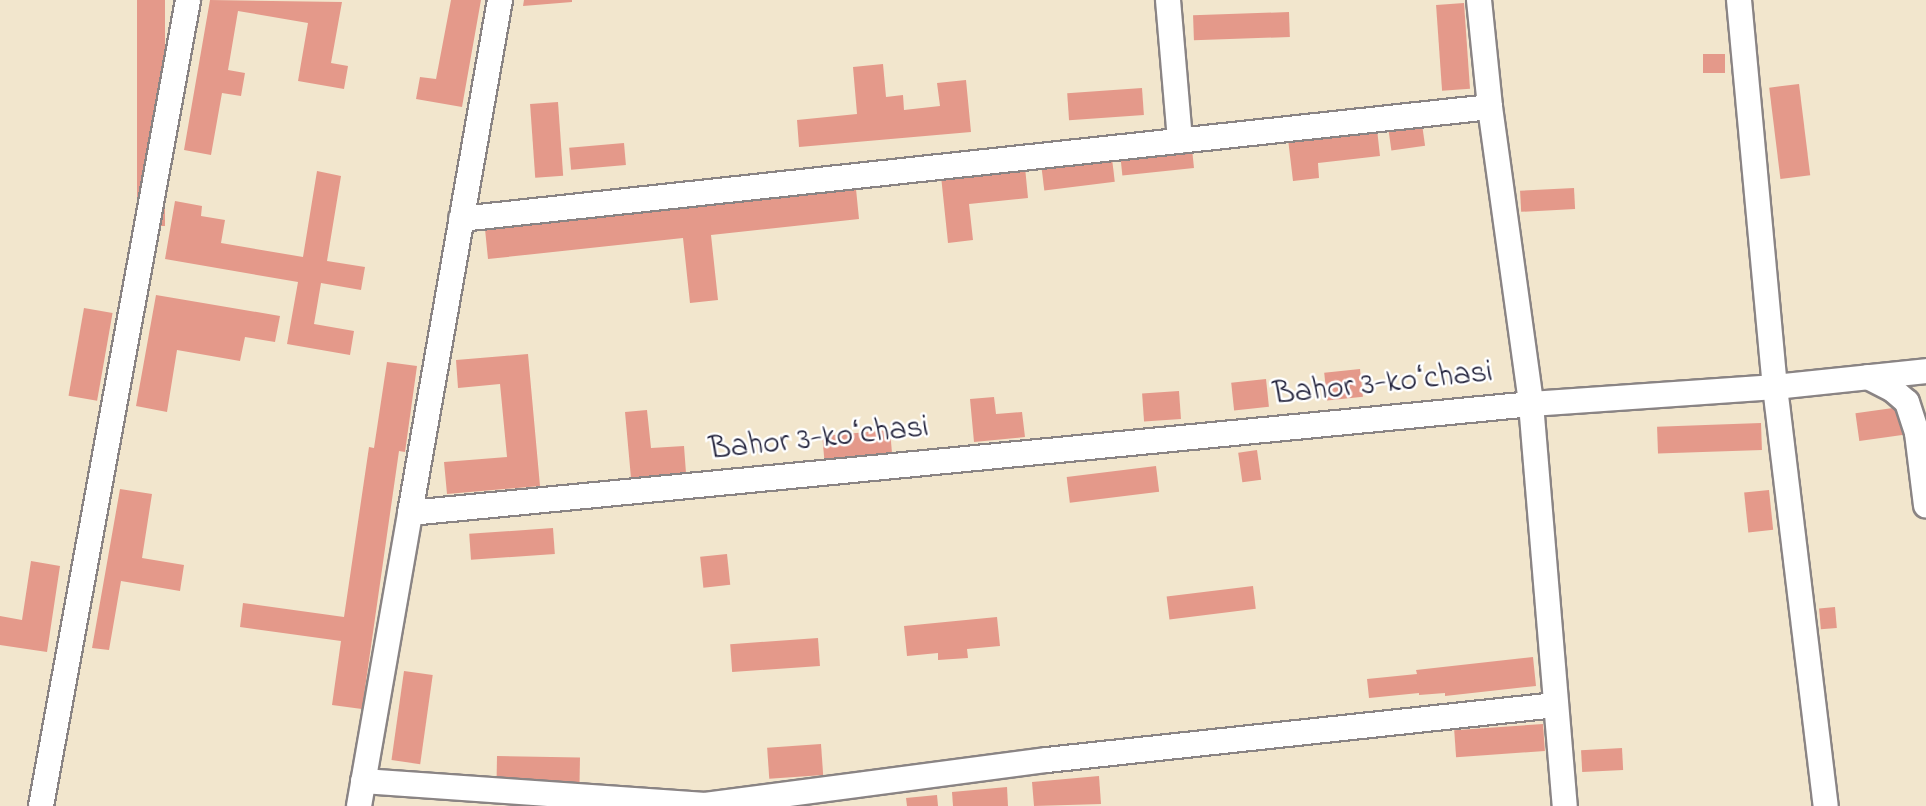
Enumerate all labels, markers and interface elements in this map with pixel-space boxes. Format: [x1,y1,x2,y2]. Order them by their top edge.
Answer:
street label: Bahor 3-koʻchasi [1271,354,1495,416]
street label: Bahor 3-koʻchasi [707,409,931,471]

